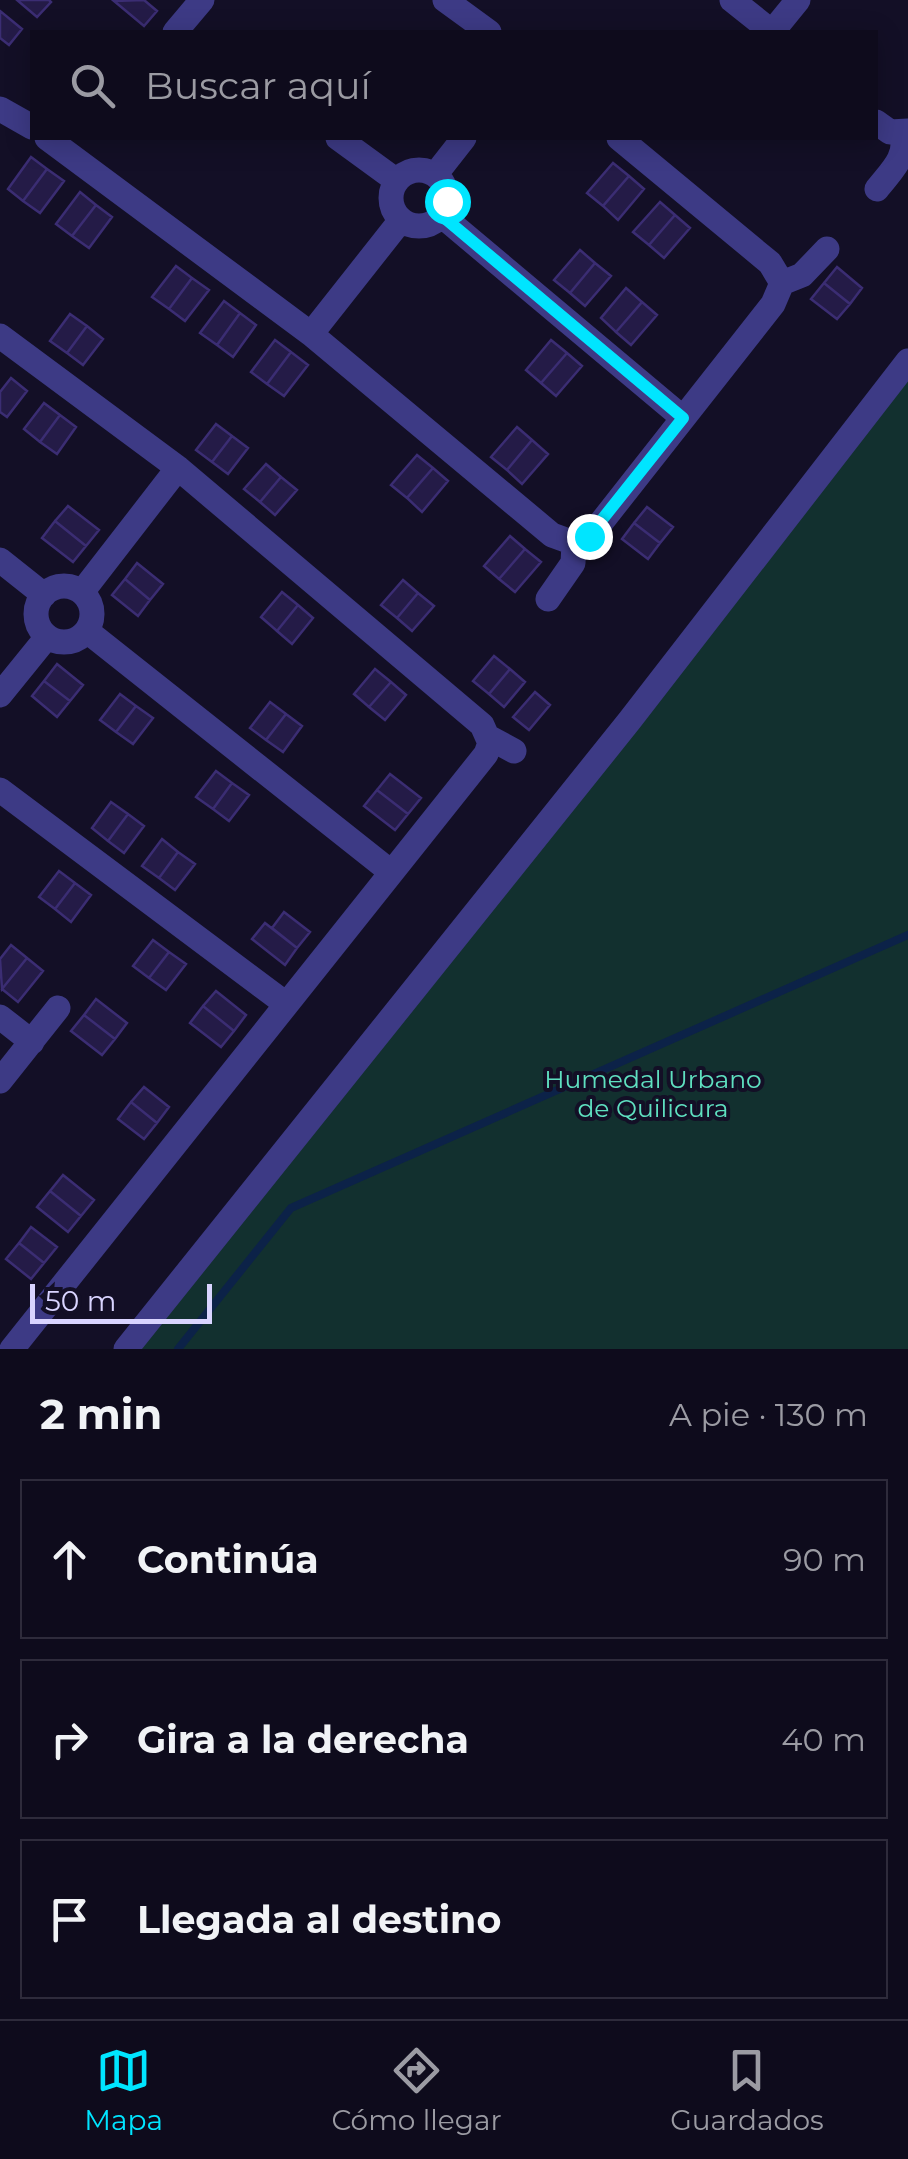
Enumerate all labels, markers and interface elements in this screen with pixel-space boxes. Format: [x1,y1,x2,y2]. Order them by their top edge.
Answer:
search box [30,30,878,140]
icon: search [65,58,120,113]
text: Buscar aquí [145,62,371,109]
route start [425,179,471,225]
route end [567,514,613,560]
park label: Humedal Urbano de Quilicura [544,1064,762,1123]
scale bar [30,1279,212,1324]
text: 50 m [45,1284,116,1318]
text: 2 min [40,1388,162,1440]
text: A pie · 130 m [669,1395,868,1434]
icon: ahead [42,1532,97,1587]
text: Continúa [137,1536,319,1583]
text: 90 m [783,1540,866,1579]
icon: right [42,1712,97,1767]
text: Gira a la derecha [137,1716,469,1763]
text: 40 m [781,1720,866,1759]
icon: arrive [42,1892,97,1947]
text: Llegada al destino [137,1896,501,1943]
tab: Mapa [84,2043,163,2137]
tab: Cómo llegar [331,2043,502,2137]
tab: Guardados [670,2043,824,2137]

